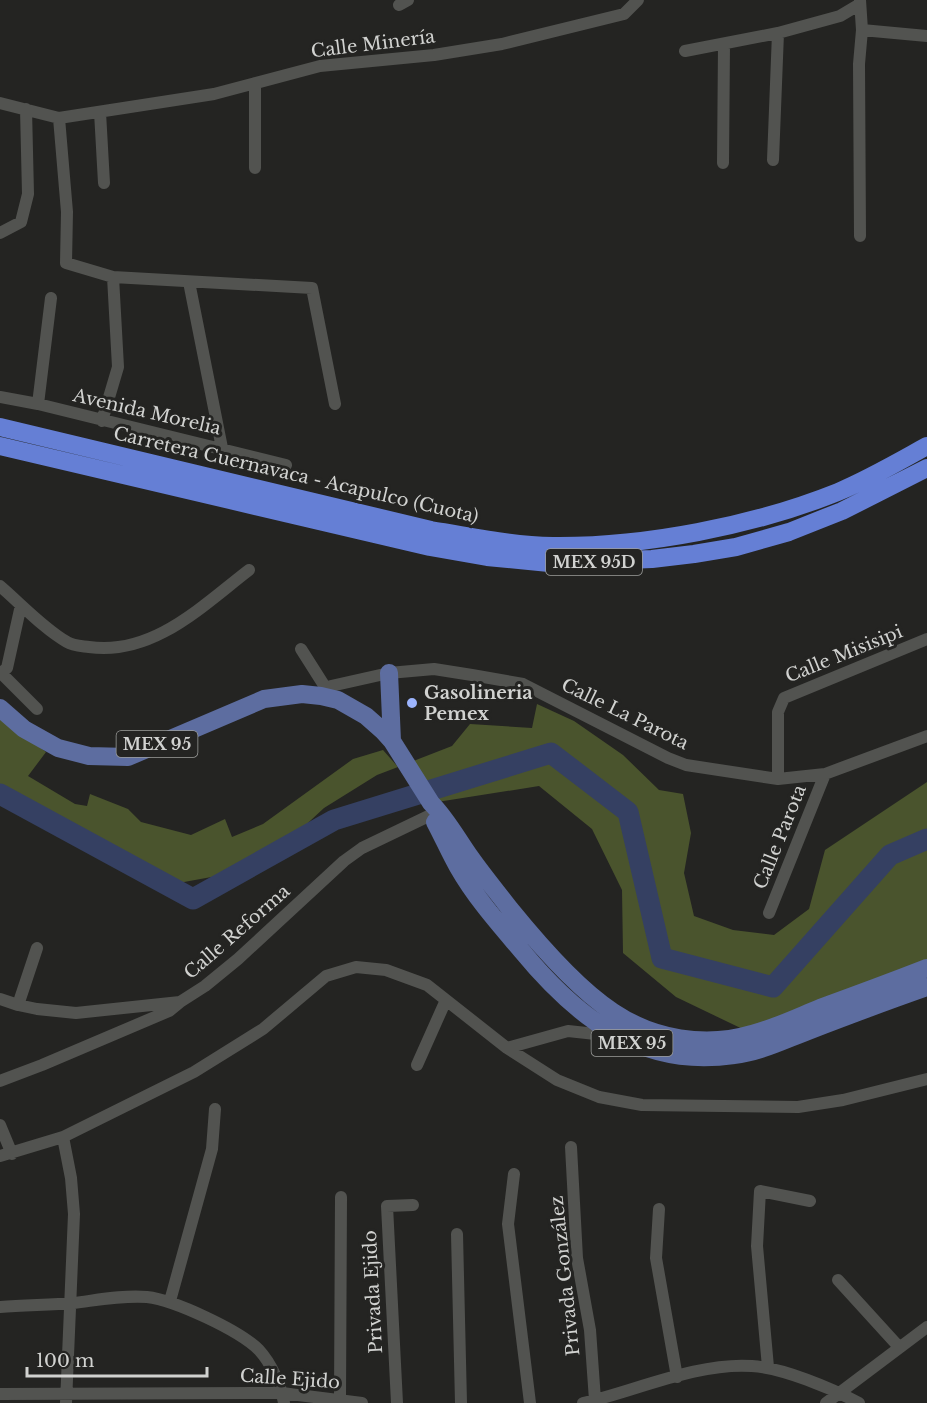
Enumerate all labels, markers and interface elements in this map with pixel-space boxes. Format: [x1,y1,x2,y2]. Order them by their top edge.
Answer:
street label: Calle Minería [310,25,436,63]
street label: Avenida Morelia [70,384,223,440]
street label: Carretera Cuernavaca - Acapulco (Cuota) [111,422,481,528]
road number: MEX 95D [546,549,642,575]
street label: Calle Misisipi [782,621,906,687]
street label: Calle La Parota [558,674,692,754]
place label: Gasolineria Pemex [424,682,533,725]
marker: Gasolineria Pemex [405,696,419,710]
road number: MEX 95 [116,731,198,757]
street label: Calle Parota [749,782,811,892]
street label: Calle Reforma [180,880,294,984]
road number: MEX 95 [592,1030,672,1056]
street label: Privada González [546,1195,584,1357]
street label: Privada Ejido [359,1230,387,1354]
scale bar [27,1340,207,1378]
text: 100 m [36,1350,94,1372]
street label: Calle Ejido [239,1365,341,1393]

